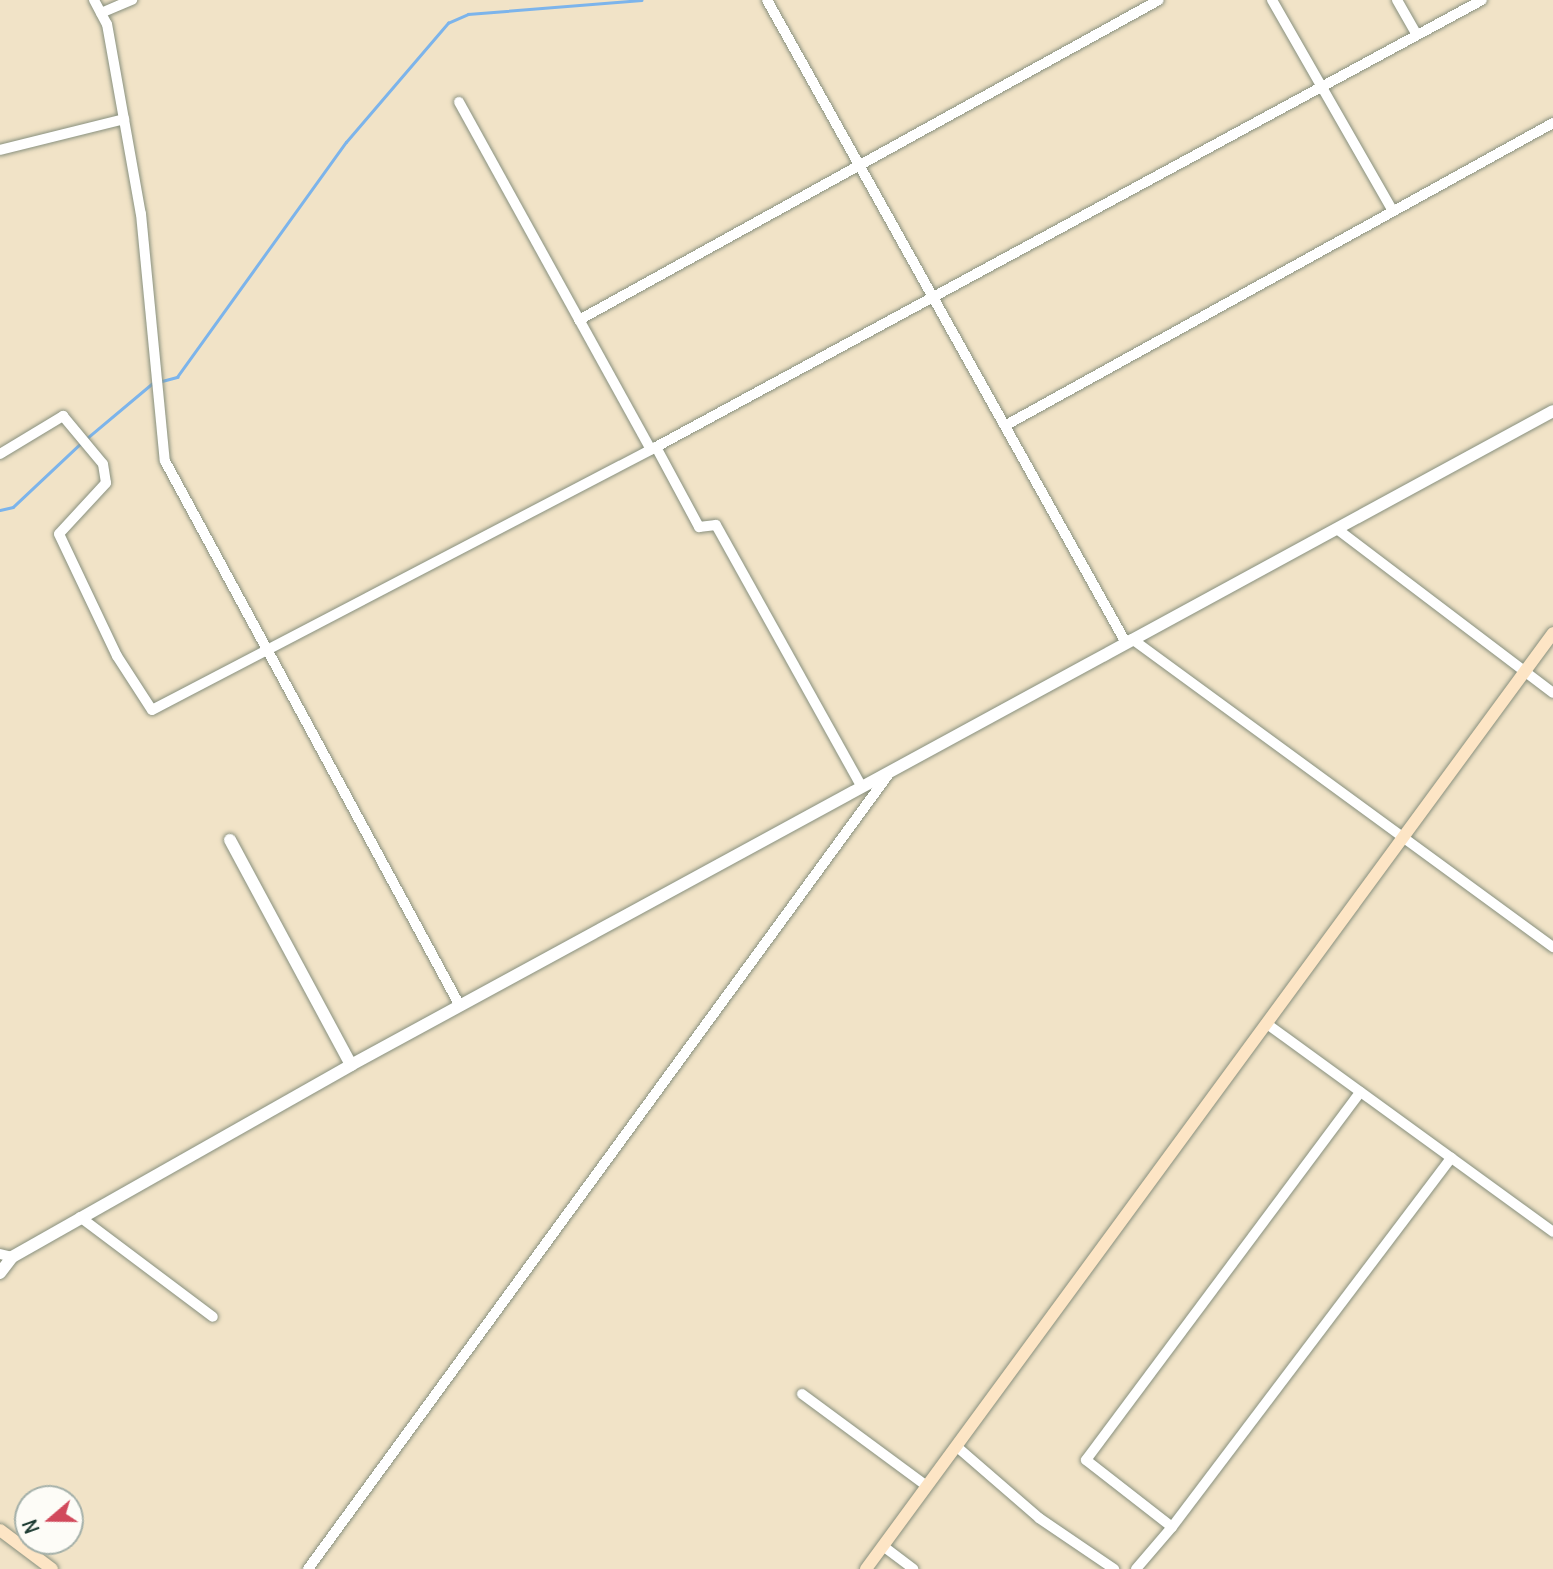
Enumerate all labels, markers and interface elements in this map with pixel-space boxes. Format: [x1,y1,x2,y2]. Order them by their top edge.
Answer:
north arrow [14,1485,84,1555]
text: N [18,1516,45,1537]

